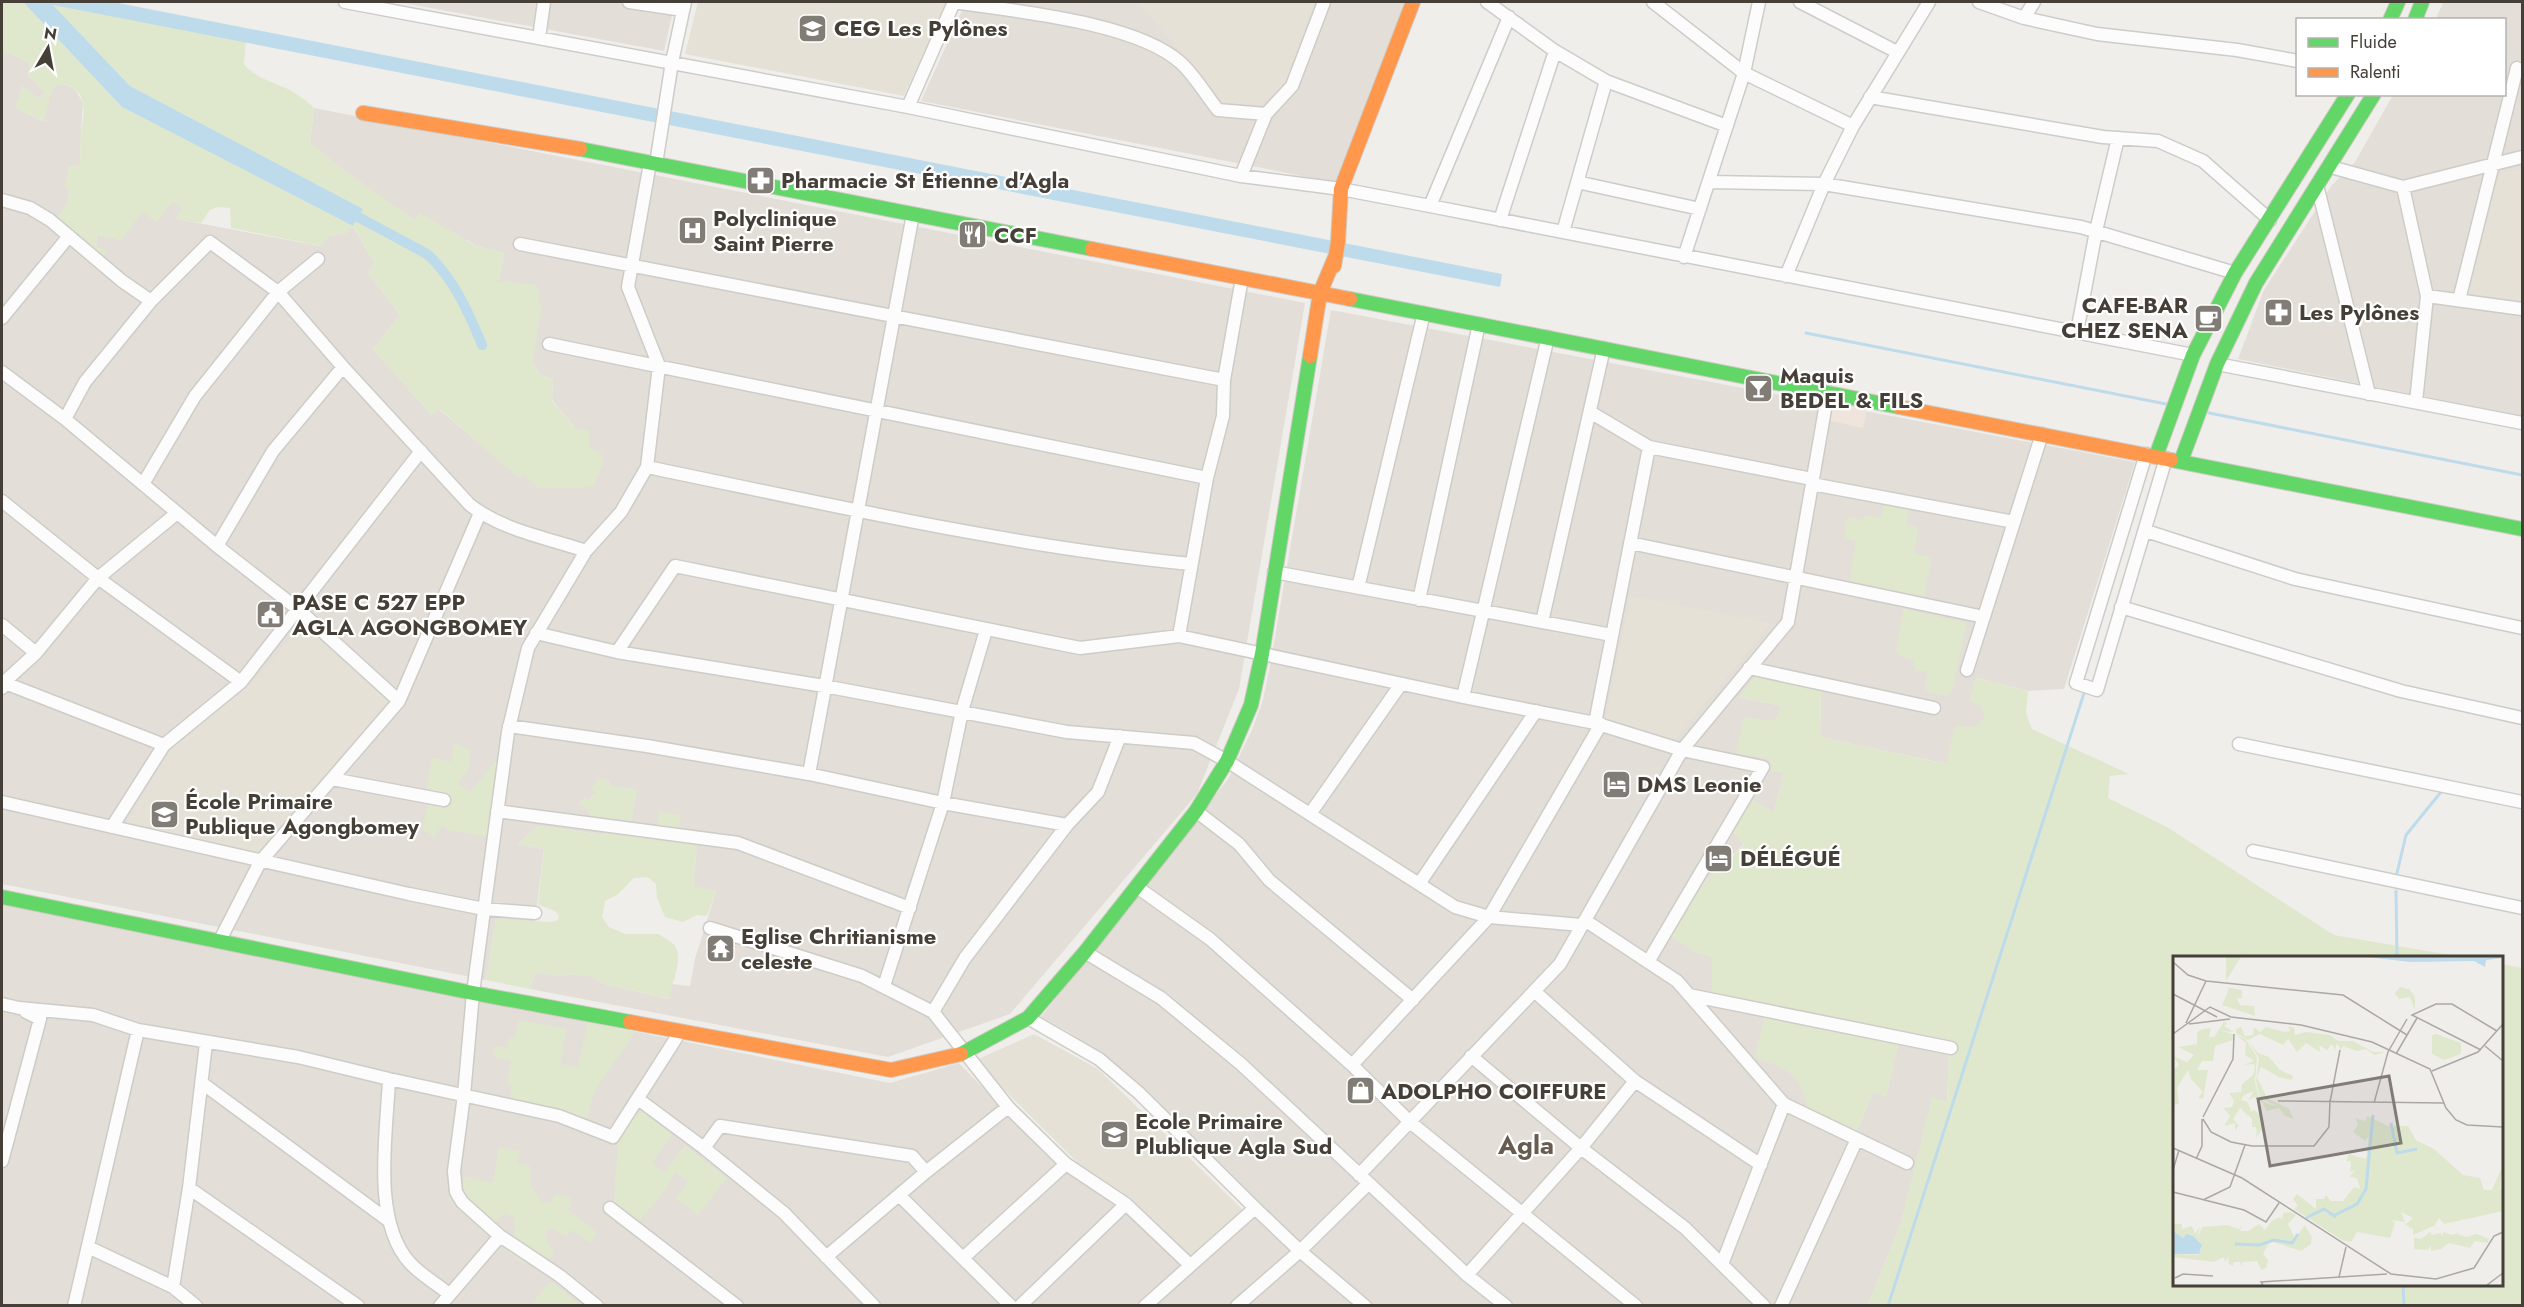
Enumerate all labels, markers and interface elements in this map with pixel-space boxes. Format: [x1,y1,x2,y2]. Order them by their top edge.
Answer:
school or university icon: CEG Les Pylônes [797,12,829,44]
place label: CEG Les Pylônes [834,12,1007,44]
north arrow [18,18,78,78]
legend [2296,18,2506,96]
text: N [42,21,59,46]
text: Fluide [2350,29,2397,55]
text: Ralenti [2350,59,2401,85]
pharmacy icon: Pharmacie St Étienne d'Agla [744,164,776,196]
place label: Pharmacie St Étienne d'Agla [781,164,1069,196]
place label: Polyclinique Saint Pierre [713,202,837,259]
hospital icon: Polyclinique Saint Pierre [676,215,708,247]
restaurant icon: CCF [957,219,989,251]
place label: CCF [994,219,1037,251]
place label: CAFE-BAR CHEZ SENA [2061,289,2189,346]
pharmacy icon: Les Pylônes [2262,296,2294,328]
place label: Les Pylônes [2299,296,2419,328]
cafe icon: CAFE-BAR CHEZ SENA [2193,302,2225,334]
place label: Maquis BEDEL & FILS [1780,359,1923,416]
bar icon: Maquis BEDEL & FILS [1743,372,1775,404]
place label: PASE C 527 EPP AGLA AGONGBOMEY [291,586,528,643]
public building icon: PASE C 527 EPP AGLA AGONGBOMEY [255,599,287,631]
hotel icon: DMS Leonie [1600,768,1632,800]
place label: DMS Leonie [1637,768,1762,800]
place label: École Primaire Publique Agongbomey [185,785,419,842]
school or university icon: École Primaire Publique Agongbomey [148,798,180,830]
hotel icon: DÉLÉGUÉ [1703,842,1735,874]
place label: DÉLÉGUÉ [1740,842,1841,874]
place label: Eglise Chritianisme celeste [741,920,936,977]
temple icon: Eglise Chritianisme celeste [704,933,736,965]
inset map [2173,956,2503,1286]
shop icon: ADOLPHO COIFFURE [1344,1075,1376,1107]
place label: ADOLPHO COIFFURE [1380,1075,1606,1107]
place label: Ecole Primaire Plublique Agla Sud [1135,1105,1332,1162]
school or university icon: Ecole Primaire Plublique Agla Sud [1098,1118,1130,1150]
district label: Agla [1497,1126,1554,1164]

